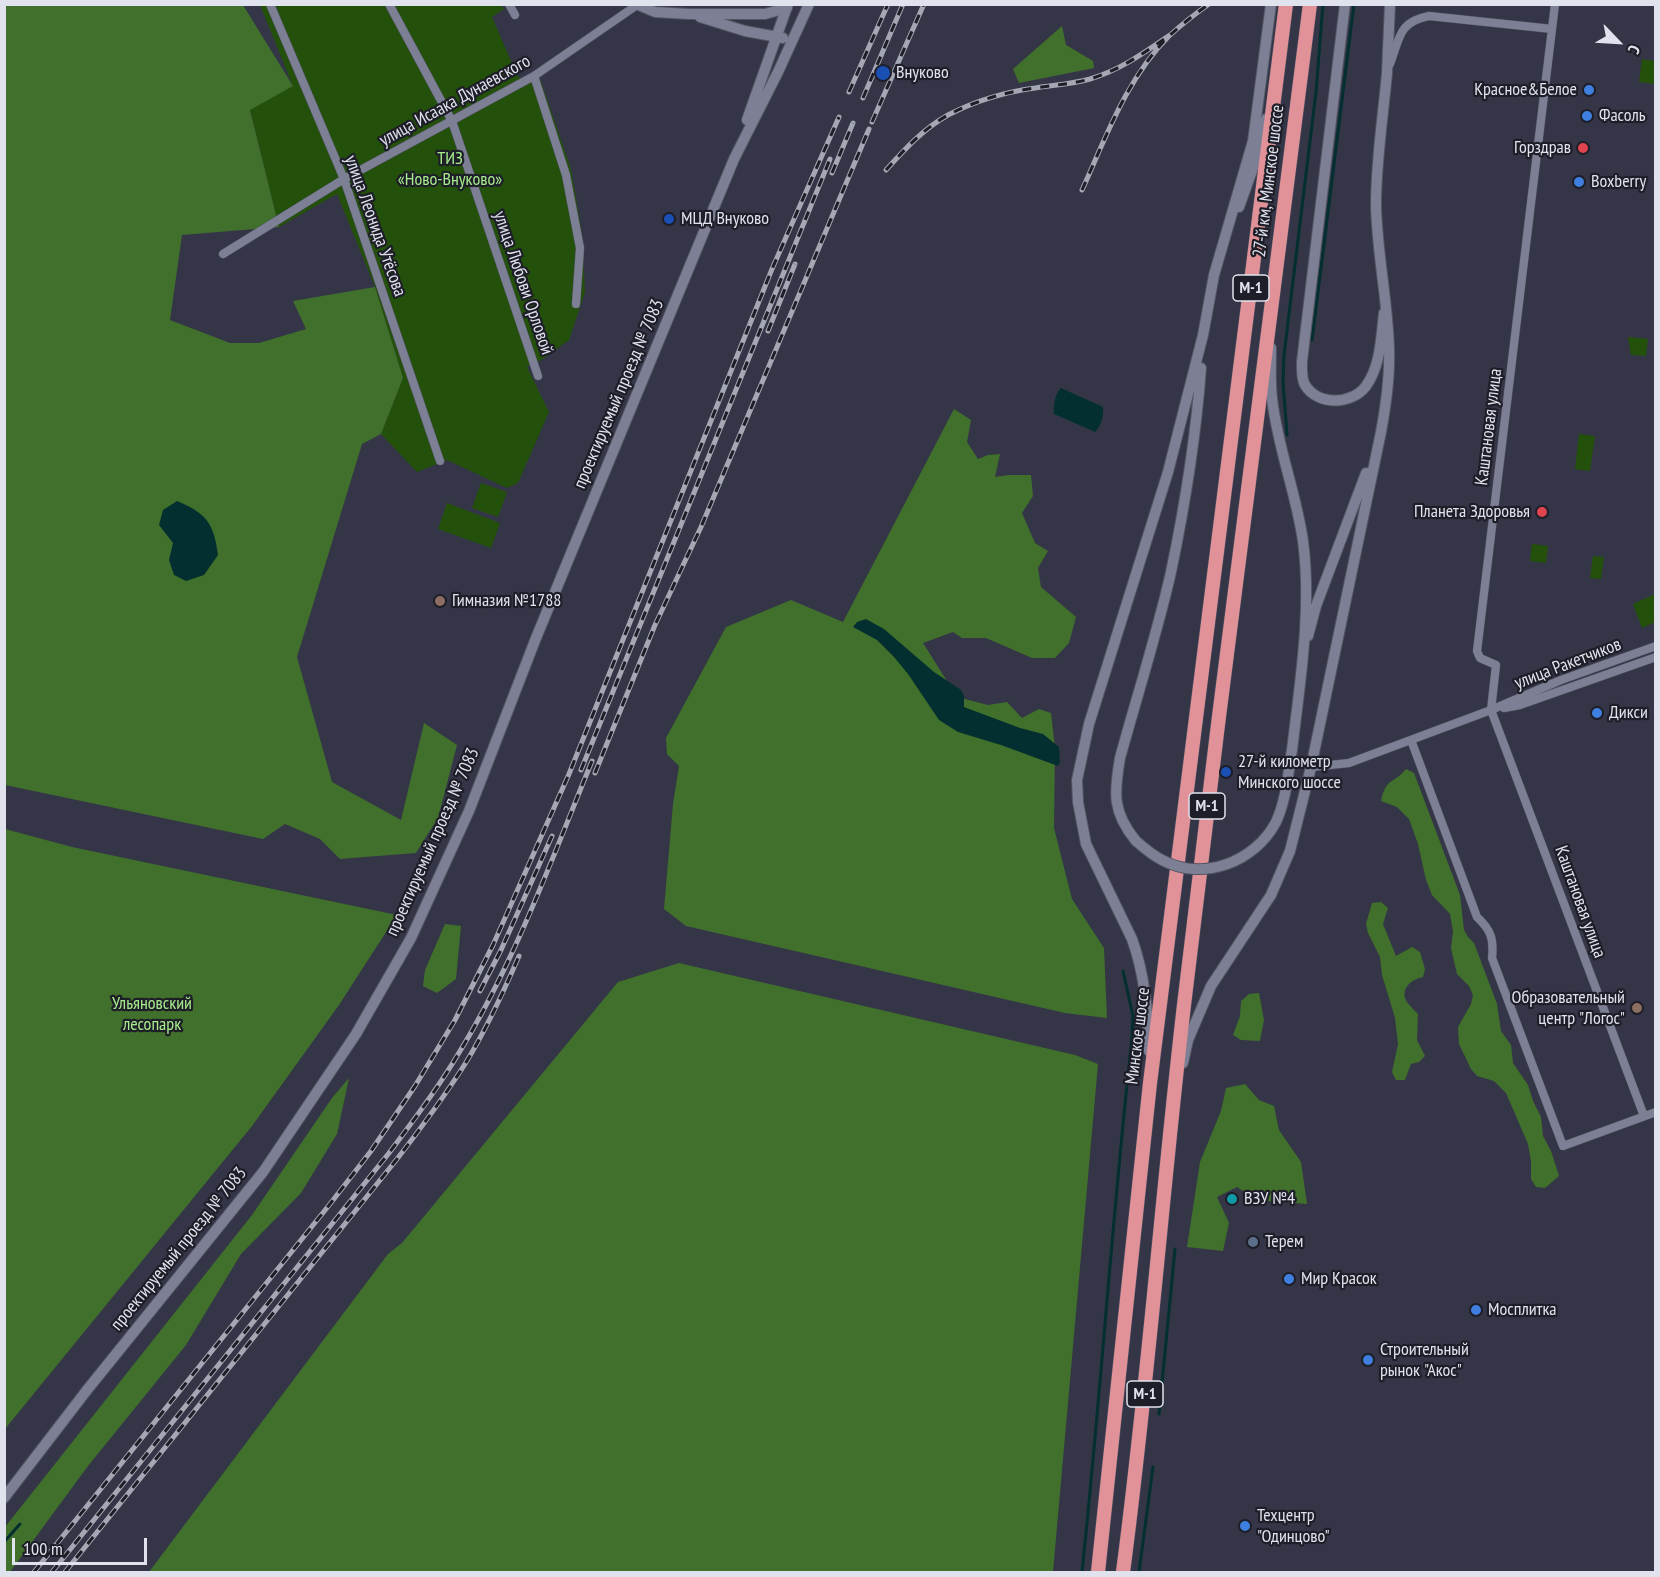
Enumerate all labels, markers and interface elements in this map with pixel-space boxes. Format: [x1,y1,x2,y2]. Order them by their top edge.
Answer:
north arrow [1588,12,1648,72]
text: С [1624,42,1645,57]
street label: улица Исаака Дунаевского [376,51,534,151]
place label: Внуково [896,62,949,84]
marker: Внуково [874,64,892,82]
place label: Красное&Белое [1474,79,1577,101]
marker: Красное&Белое [1582,83,1596,97]
street label: 27-й км, Минское шоссе [1249,104,1289,258]
place label: Фасоль [1599,105,1646,127]
marker: Фасоль [1580,109,1594,123]
place label: Горздрав [1514,137,1571,159]
marker: Горздрав [1576,141,1590,155]
park label: ТИЗ «Ново-Внуково» [398,148,502,190]
street label: улица Леонида Утёсова [339,153,411,299]
place label: Boxberry [1591,171,1646,193]
marker: Boxberry [1572,175,1586,189]
street label: улица Любови Орловой [488,208,558,358]
place label: МЦД Внуково [681,208,769,230]
marker: МЦД Внуково [662,212,676,226]
road number: М-1 [1233,275,1269,301]
street label: проектируемый проезд № 7083 [569,296,669,492]
street label: Каштановая улица [1471,367,1507,487]
place label: Планета Здоровья [1414,501,1530,523]
marker: Планета Здоровья [1535,505,1549,519]
place label: Гимназия №1788 [452,590,561,612]
marker: Гимназия №1788 [433,594,447,608]
street label: улица Ракетчиков [1512,634,1624,694]
place label: Дикси [1609,702,1648,724]
marker: Дикси [1590,706,1604,720]
street label: проектируемый проезд № 7083 [382,744,484,940]
place label: 27-й километр Минского шоссе [1238,751,1341,794]
marker: 27-й километр Минского шоссе [1219,765,1233,779]
road number: М-1 [1189,793,1225,819]
street label: Каштановая улица [1550,843,1610,961]
street label: Минское шоссе [1121,986,1155,1086]
place label: Образовательный центр "Логос" [1512,987,1625,1030]
park label: Ульяновский лесопарк [112,993,192,1036]
marker: Образовательный центр "Логос" [1630,1001,1644,1015]
street label: проектируемый проезд № 7083 [106,1163,252,1335]
place label: ВЗУ №4 [1244,1188,1295,1210]
marker: ВЗУ №4 [1225,1192,1239,1206]
place label: Терем [1265,1231,1303,1253]
marker: Терем [1246,1235,1260,1249]
place label: Мир Красок [1301,1268,1377,1290]
marker: Мир Красок [1282,1272,1296,1286]
place label: Мосплитка [1488,1299,1557,1321]
marker: Мосплитка [1469,1303,1483,1317]
place label: Строительный рынок "Акос" [1380,1339,1469,1382]
marker: Строительный рынок "Акос" [1361,1353,1375,1367]
road number: М-1 [1127,1381,1163,1407]
place label: Техцентр "Одинцово" [1257,1505,1330,1547]
marker: Техцентр "Одинцово" [1238,1519,1252,1533]
scale bar [15,1526,150,1564]
text: 100 m [23,1537,63,1560]

